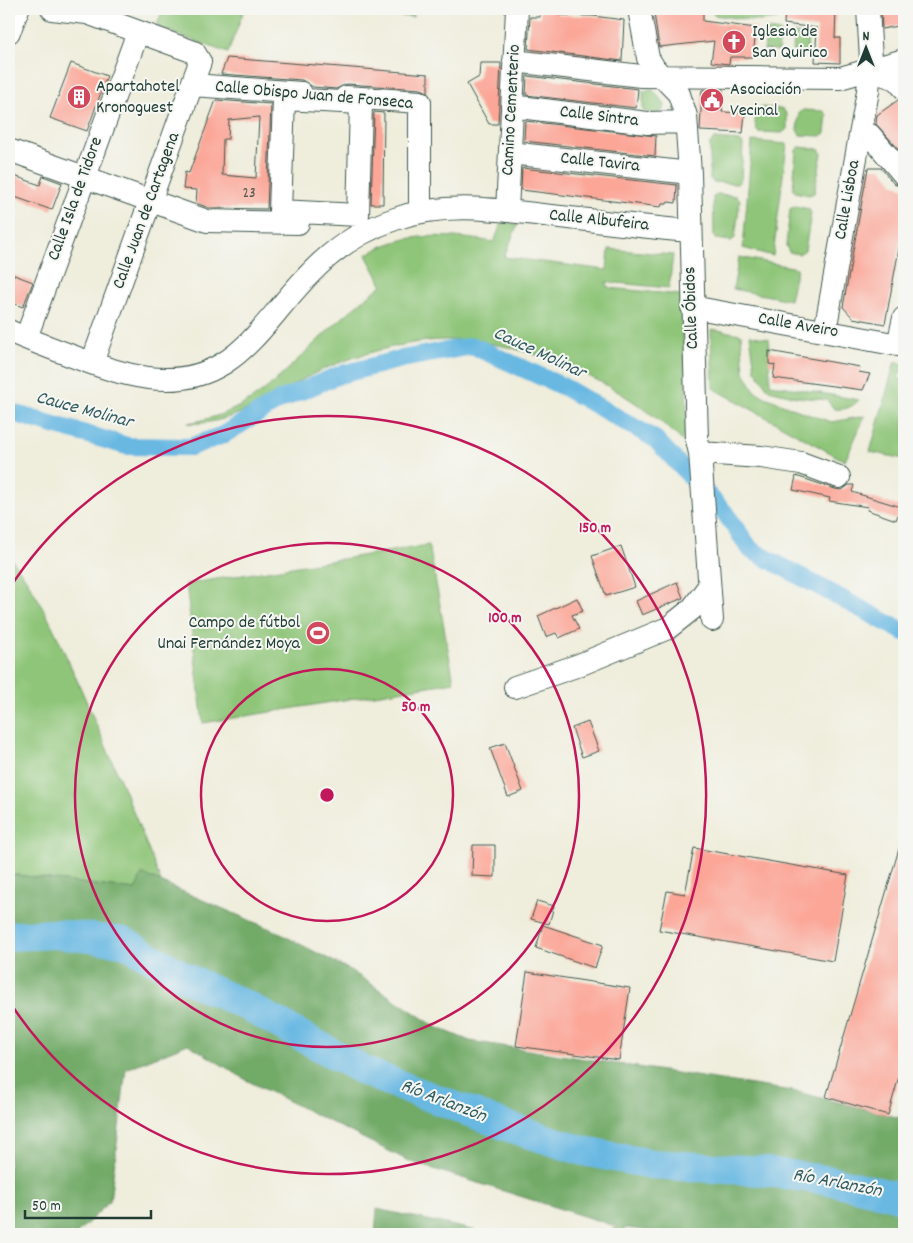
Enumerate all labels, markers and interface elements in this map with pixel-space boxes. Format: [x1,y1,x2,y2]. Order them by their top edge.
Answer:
place label: Iglesia de San Quirico [752,20,828,66]
north arrow [840,22,890,72]
text: N [863,27,870,47]
church icon: Iglesia de San Quirico [721,29,747,55]
street label: Camino Cementerio [496,44,528,176]
place label: Apartahotel Kronoguest [96,75,180,121]
street label: Calle Obispo Juan de Fonseca [214,75,415,117]
place label: Asociación Vecinal [730,78,801,124]
building icon: Apartahotel Kronoguest [66,84,92,110]
public building icon: Asociación Vecinal [699,87,725,113]
street label: Calle Sintra [558,100,640,134]
street label: Calle Juan de Cartagena [107,129,187,293]
street label: Calle Isla de Tidore [42,134,110,264]
street label: Calle Tavira [559,146,641,180]
street label: Calle Lisboa [829,158,867,242]
house number: 23 [242,183,256,205]
street label: Calle Albufeira [548,203,651,239]
street label: Calle Óbidos [678,266,706,350]
street label: Calle Aveiro [756,307,840,345]
water label: Cauce Molinar [488,321,591,388]
water label: Cauce Molinar [33,385,137,437]
text: 150 m [579,518,611,540]
text: 100 m [488,608,522,630]
place label: Campo de fútbol Unai Fernández Moya [157,611,301,657]
sports icon: Campo de fútbol Unai Fernández Moya [305,620,331,646]
text: 50 m [402,697,430,719]
centre of rings [318,786,336,804]
water label: Río Arlanzón [396,1073,491,1131]
water label: Río Arlanzón [790,1162,885,1206]
scale bar [25,1188,151,1220]
text: 50 m [32,1196,61,1218]

